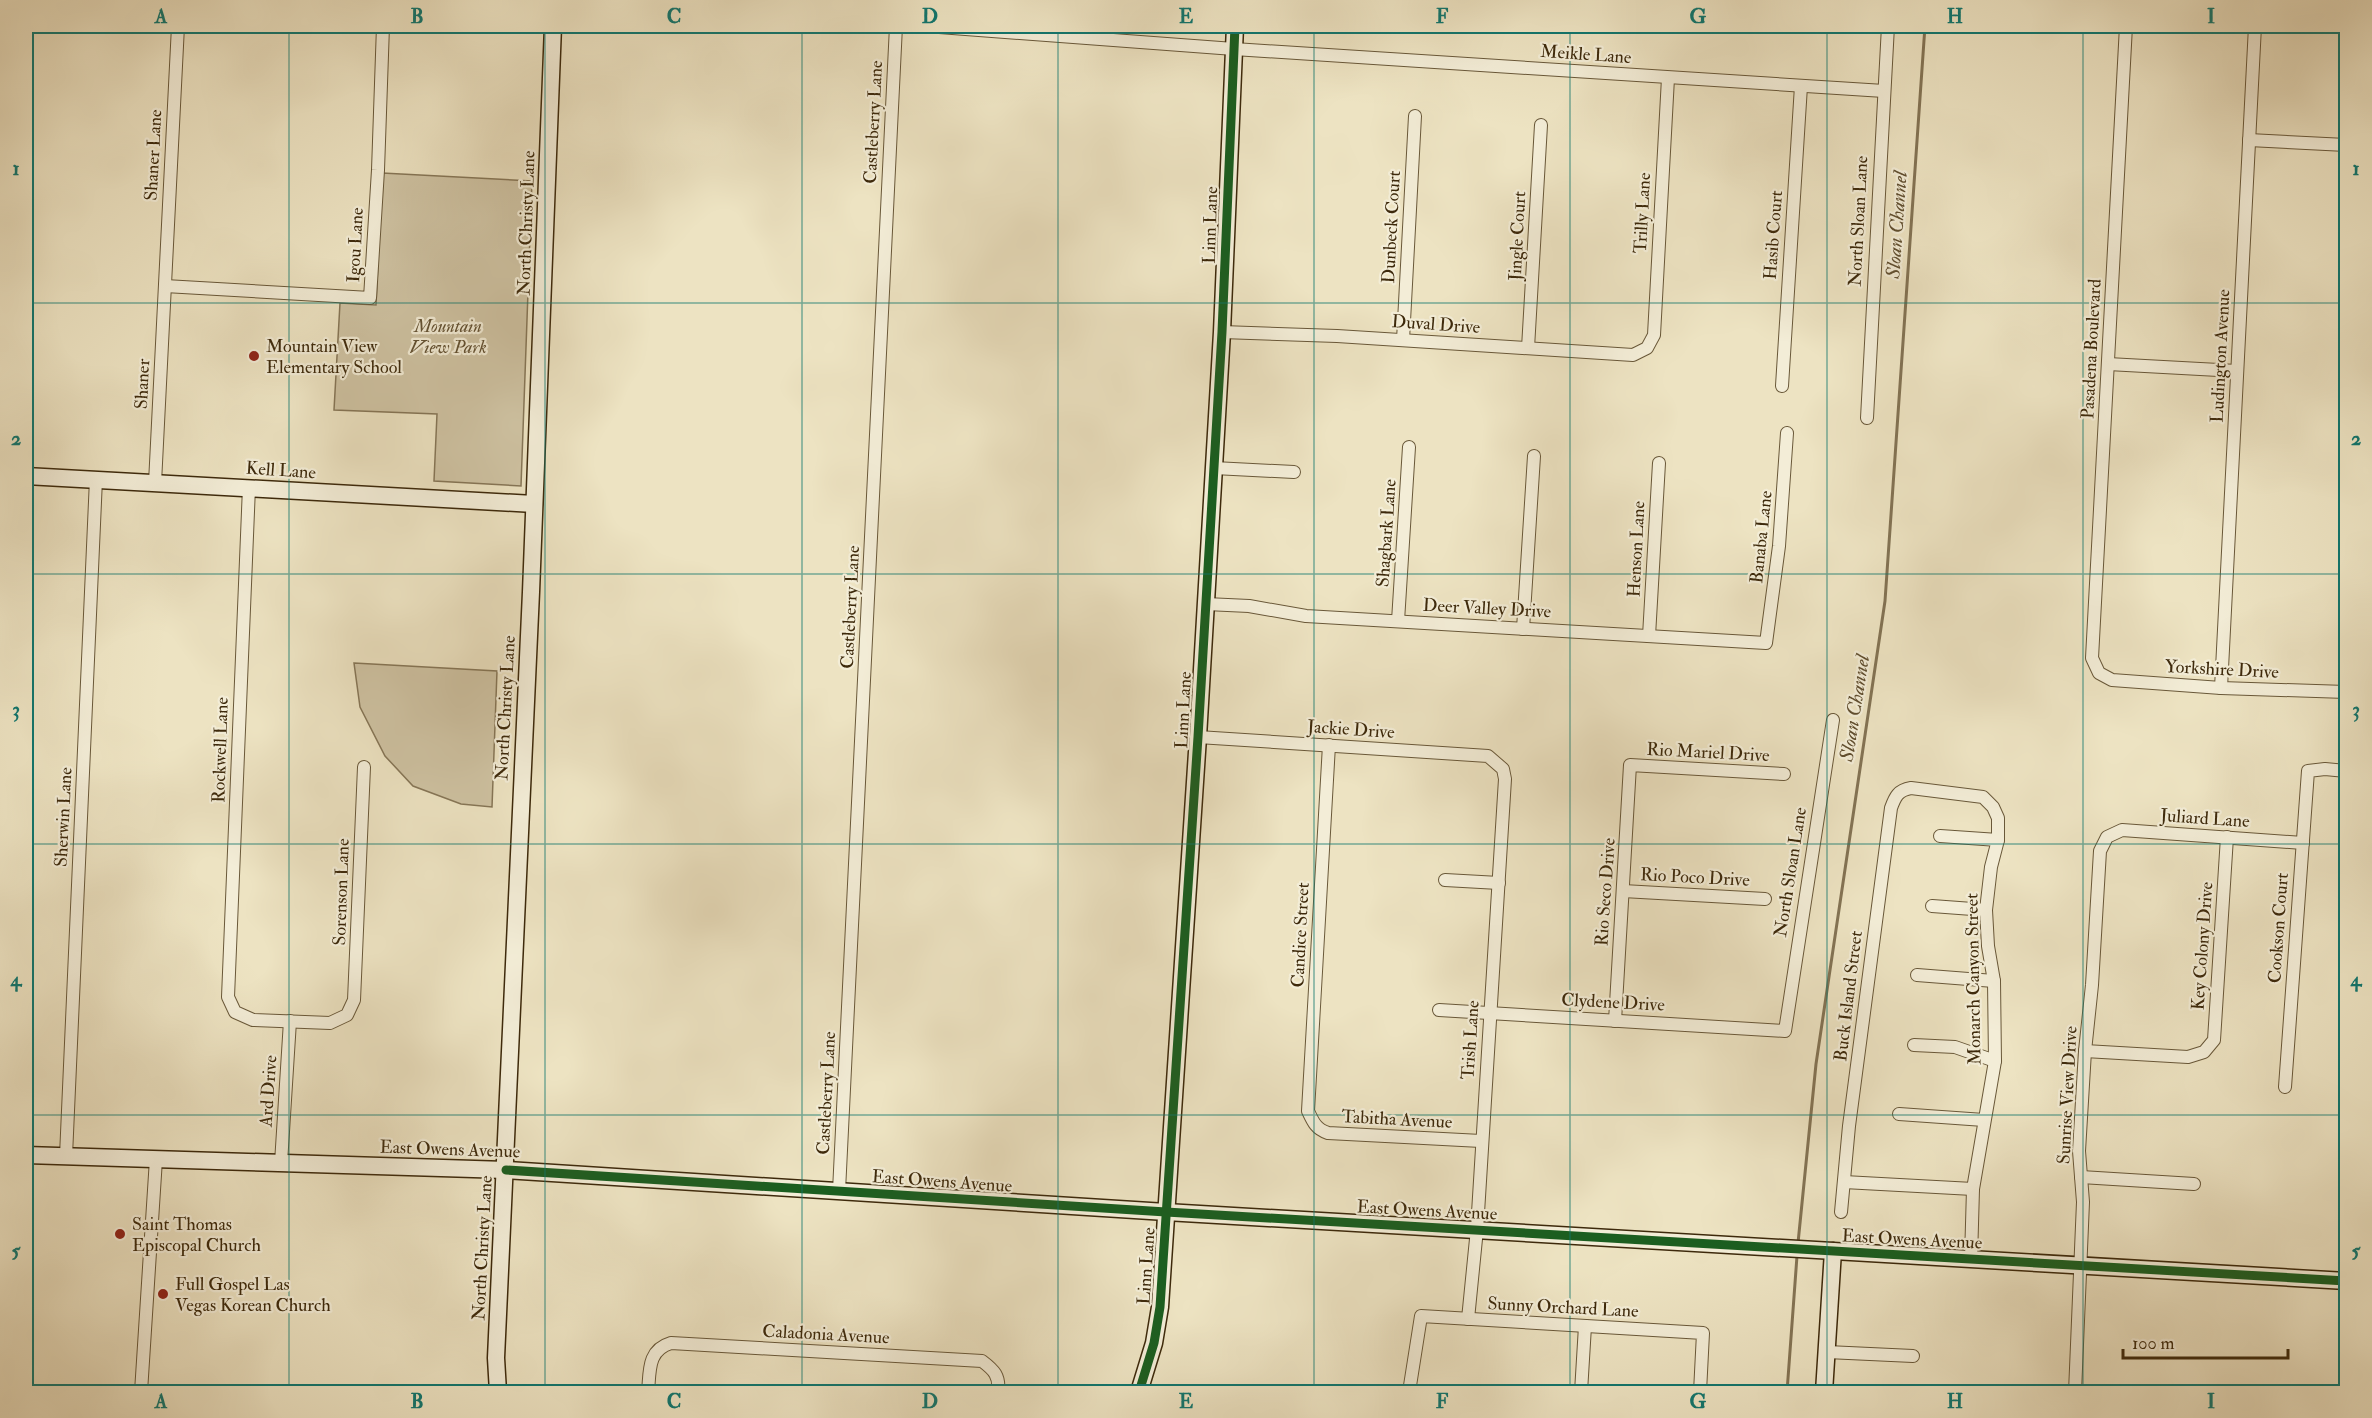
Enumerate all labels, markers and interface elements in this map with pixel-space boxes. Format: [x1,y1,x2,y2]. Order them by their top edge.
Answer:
text: A [154,4,168,29]
text: B [410,4,424,29]
text: C [667,4,681,29]
text: D [922,4,938,29]
text: E [1179,4,1194,29]
text: F [1436,4,1449,29]
text: G [1690,4,1707,29]
text: H [1947,4,1963,29]
text: I [2207,4,2215,29]
street label: Meikle Lane [1540,40,1633,69]
street label: Castleberry Lane [859,59,888,184]
street label: Shaner Lane [140,108,167,201]
street label: North Christy Lane [512,150,541,296]
street label: North Sloan Lane [1844,155,1873,287]
text: 1 [12,156,20,181]
text: 1 [2352,156,2360,181]
water label: Sloan Channel [1880,168,1913,281]
street label: Dunbeck Court [1377,170,1406,284]
street label: Trilly Lane [1629,171,1656,254]
street label: Linn Lane [1198,185,1223,264]
street label: Hasib Court [1759,189,1788,280]
street label: Jingle Court [1504,190,1531,282]
street label: Igou Lane [342,206,369,283]
street label: Pasadena Boulevard [2076,278,2107,420]
street label: Ludington Avenue [2206,288,2236,423]
street label: Duval Drive [1391,310,1481,339]
park label: Mountain View Park [409,315,487,359]
place label: Mountain View Elementary School [266,335,402,379]
marker: Mountain View Elementary School [247,349,261,363]
street label: Shaner [130,358,155,410]
text: 2 [11,426,21,451]
text: 2 [2351,426,2361,451]
street label: Kell Lane [245,457,317,484]
street label: Shagbark Lane [1371,478,1402,588]
street label: Banaba Lane [1745,489,1778,585]
street label: Henson Lane [1622,500,1651,598]
street label: Castleberry Lane [836,544,865,669]
street label: Deer Valley Drive [1422,594,1552,623]
street label: North Christy Lane [490,634,521,781]
water label: Sloan Channel [1834,651,1876,764]
street label: Yorkshire Drive [2164,655,2280,684]
street label: Linn Lane [1170,670,1197,749]
street label: Rockwell Lane [207,696,234,803]
text: 3 [12,697,20,722]
text: 3 [2352,697,2360,722]
street label: Jackie Drive [1306,715,1396,744]
street label: Rio Mariel Drive [1646,738,1771,767]
street label: Sherwin Lane [49,766,78,868]
street label: Juliard Lane [2159,804,2251,833]
street label: North Sloan Lane [1769,805,1812,939]
street label: Rio Seco Drive [1590,837,1621,947]
street label: Sorenson Lane [328,838,355,946]
street label: Rio Poco Drive [1640,863,1751,892]
street label: Cookson Court [2263,872,2294,984]
street label: Key Colony Drive [2187,881,2218,1011]
street label: Candice Street [1286,882,1315,988]
street label: Monarch Canyon Street [1960,893,1986,1065]
street label: Buck Island Street [1829,929,1868,1063]
text: 4 [10,967,23,992]
text: 4 [2350,967,2363,992]
street label: Clydene Drive [1561,988,1666,1017]
street label: Trish Lane [1456,999,1485,1080]
street label: Sunrise View Drive [2052,1025,2083,1165]
street label: Castleberry Lane [812,1030,841,1155]
street label: Ard Drive [254,1054,283,1129]
street label: Tabitha Avenue [1341,1105,1453,1134]
street label: East Owens Avenue [379,1136,521,1163]
street label: East Owens Avenue [871,1165,1013,1198]
street label: North Christy Lane [467,1174,498,1321]
street label: East Owens Avenue [1356,1195,1498,1226]
place label: Saint Thomas Episcopal Church [132,1213,261,1257]
street label: East Owens Avenue [1841,1224,1983,1255]
street label: Linn Lane [1132,1226,1161,1305]
marker: Saint Thomas Episcopal Church [113,1227,127,1241]
text: 5 [12,1238,22,1263]
text: 5 [2352,1238,2362,1263]
place label: Full Gospel Las Vegas Korean Church [175,1273,331,1317]
marker: Full Gospel Las Vegas Korean Church [156,1287,170,1301]
street label: Sunny Orchard Lane [1487,1292,1640,1323]
street label: Caladonia Avenue [762,1320,891,1349]
scale bar [2123,1322,2288,1360]
text: 100 m [2132,1332,2175,1355]
text: A [154,1389,168,1414]
text: B [410,1389,424,1414]
text: C [667,1389,681,1414]
text: D [922,1389,938,1414]
text: E [1179,1389,1194,1414]
text: F [1436,1389,1449,1414]
text: G [1690,1389,1707,1414]
text: H [1947,1389,1963,1414]
text: I [2207,1389,2215,1414]

